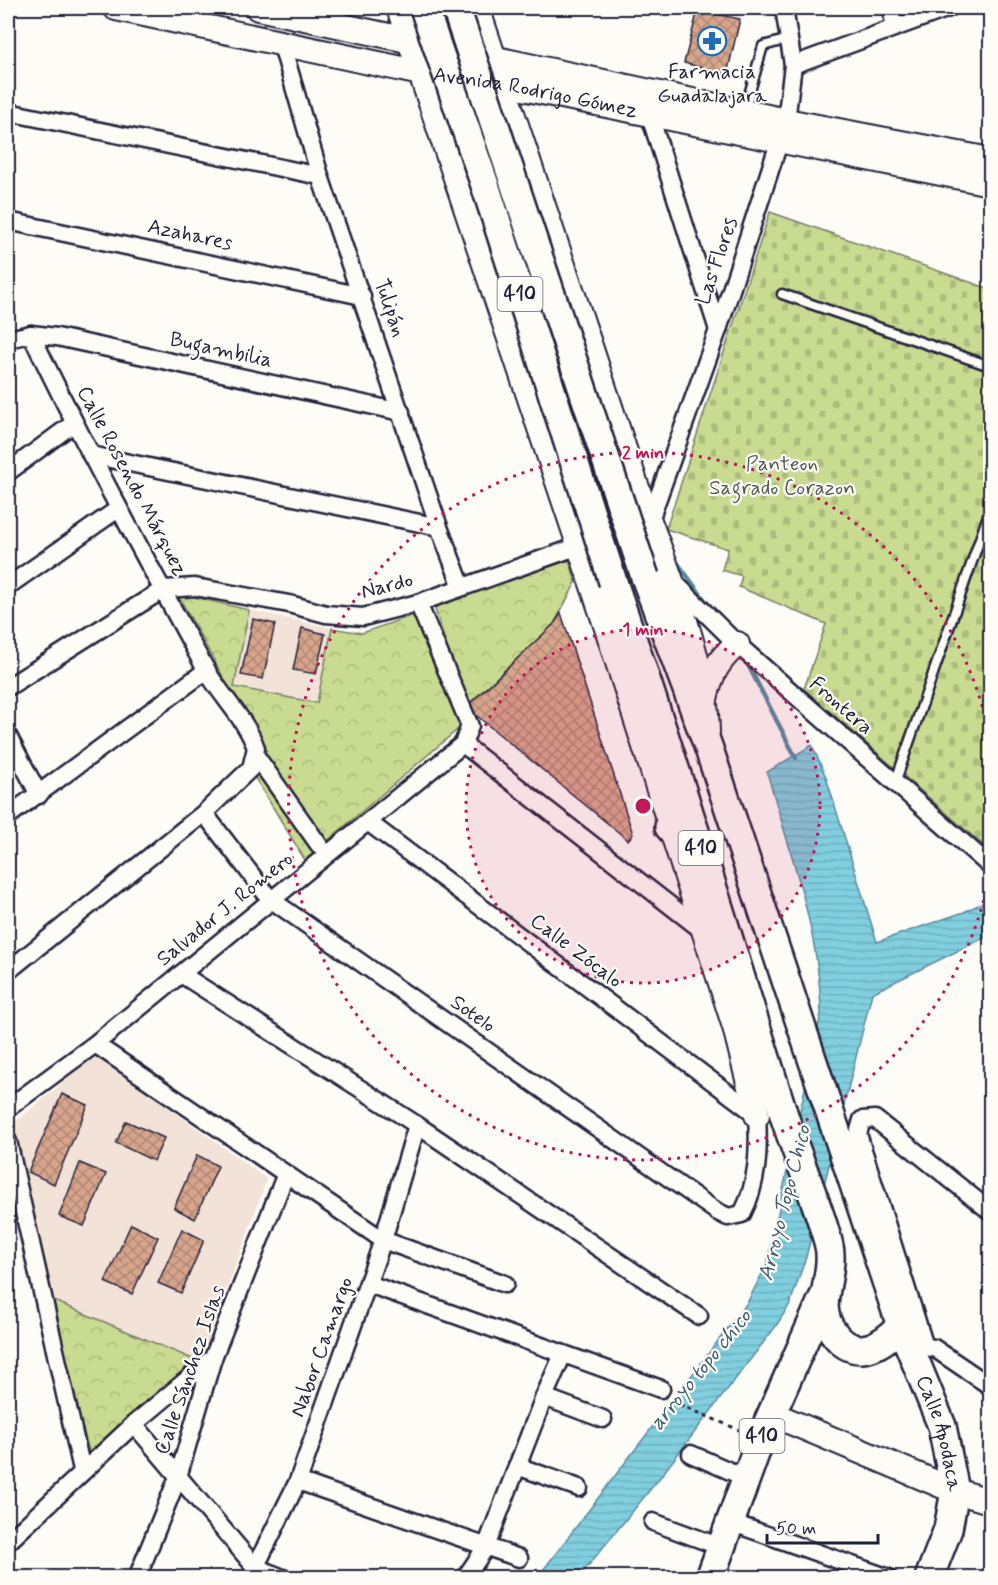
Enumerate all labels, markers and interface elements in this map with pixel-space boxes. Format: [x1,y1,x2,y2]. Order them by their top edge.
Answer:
pharmacy icon: Farmacia Guadalajara [696,25,728,57]
place label: Farmacia Guadalajara [657,58,767,110]
street label: Avenida Rodrigo Gómez [431,61,640,125]
street label: Azahares [145,212,235,258]
street label: Las Flores [689,213,745,309]
street label: Tulipán [367,275,413,341]
road number: 410 [498,277,542,311]
street label: Bugambilia [167,326,275,376]
street label: Calle Rosendo Márquez [70,381,194,581]
text: 2 min [622,441,664,465]
park label: Panteon Sagrado Corazon [709,450,855,504]
street label: Nardo [358,566,416,606]
text: 1 min [622,618,664,642]
street label: Frontera [803,670,879,742]
centre of rings [633,796,653,816]
road number: 410 [678,831,724,865]
street label: Salvador J. Romero [151,845,299,973]
street label: Calle Zócalo [524,907,628,995]
street label: Sotelo [445,989,501,1039]
water label: Arroyo Topo Chico [752,1121,818,1284]
street label: Nabor Camargo [284,1273,360,1421]
street label: Calle Sánchez Islas [148,1282,232,1458]
water label: arroyo topo chico [644,1303,759,1436]
street label: Calle Apodaca [909,1371,969,1494]
road number: 410 [740,1419,784,1453]
scale bar [767,1507,878,1545]
text: 50 m [776,1517,816,1541]

